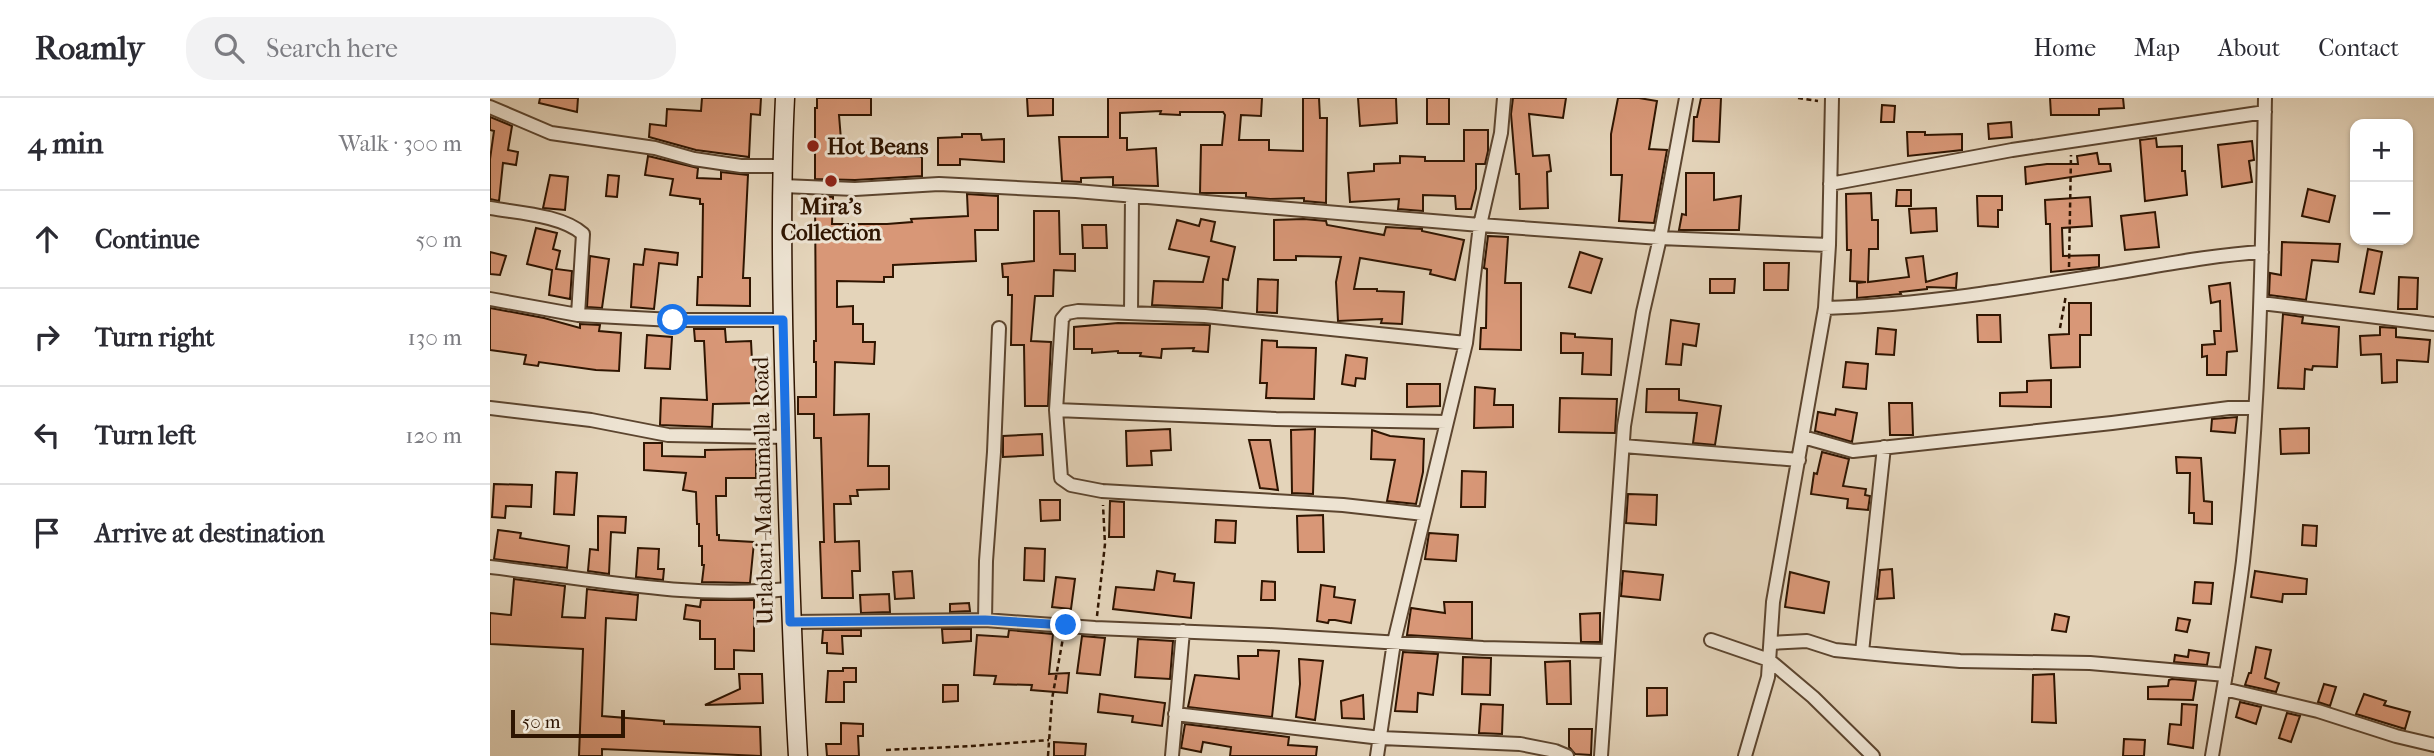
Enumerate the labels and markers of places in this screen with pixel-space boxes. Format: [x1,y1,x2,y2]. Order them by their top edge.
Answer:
place label: Hot Beans [827,133,929,160]
marker: Hot Beans [805,138,821,154]
marker: Mira's Collection [823,173,839,189]
place label: Mira's Collection [781,193,882,246]

